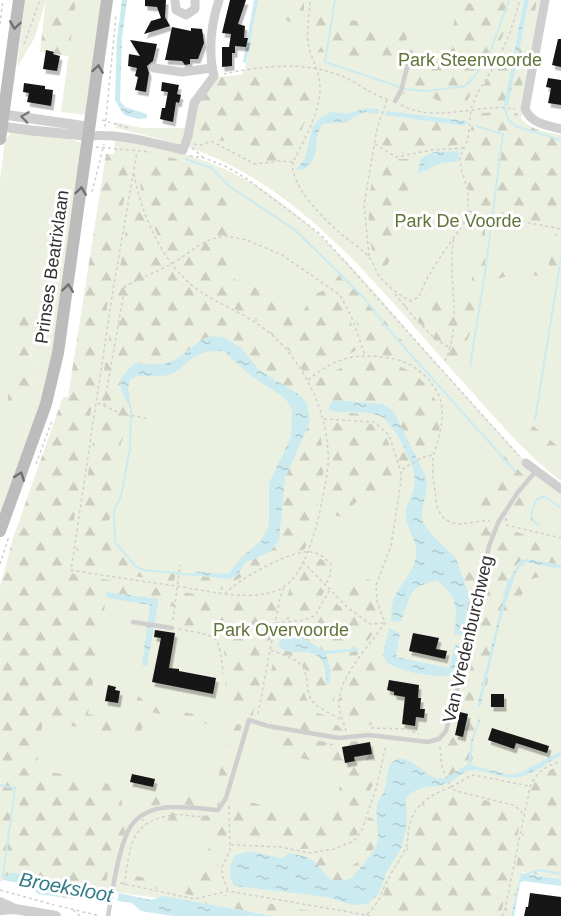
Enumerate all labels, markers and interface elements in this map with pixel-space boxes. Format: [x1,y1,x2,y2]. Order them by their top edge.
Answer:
one-way arrow [10,20,22,30]
park label: Park Steenvoorde [398,50,542,70]
one-way arrow [92,64,104,73]
one-way arrow [21,111,30,124]
one-way arrow [74,186,87,196]
street label: Prinses Beatrixlaan [31,189,73,345]
park label: Park De Voorde [394,211,522,231]
one-way arrow [61,283,74,292]
one-way arrow [13,471,25,482]
street label: Van Vredenburchweg [439,553,497,725]
park label: Park Overvoorde [213,620,349,640]
water label: Broeksloot [18,868,116,906]

